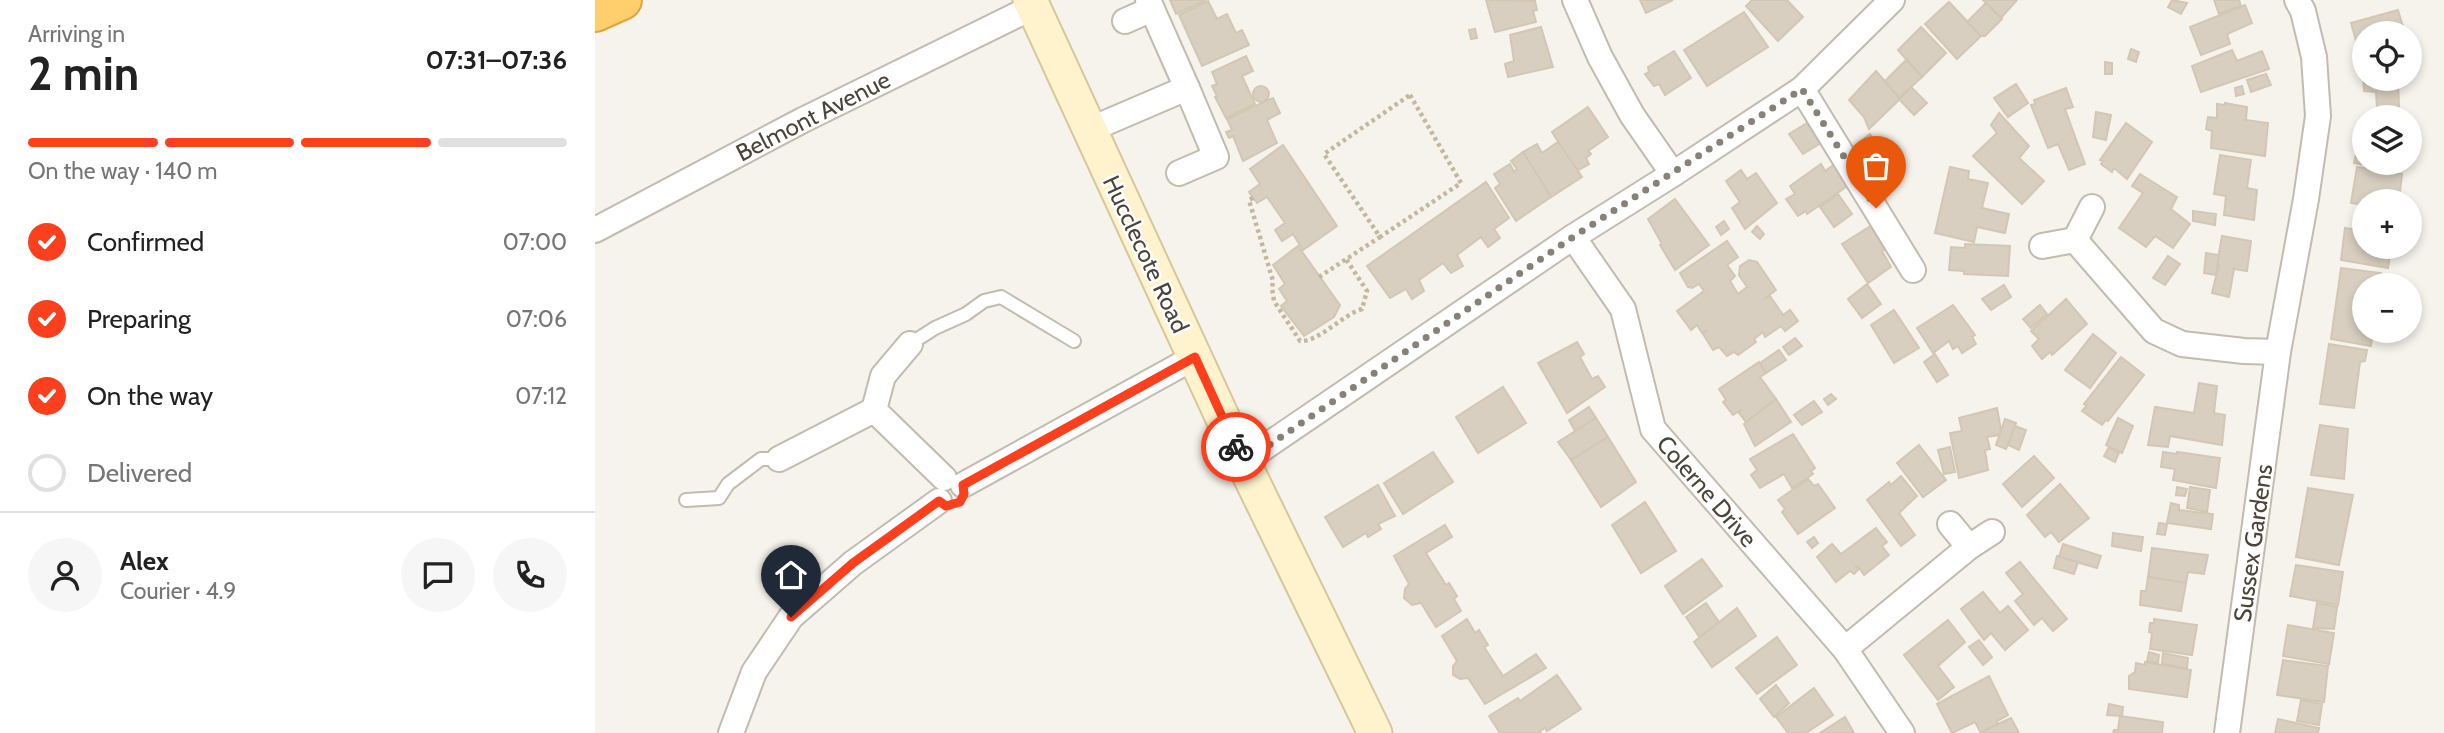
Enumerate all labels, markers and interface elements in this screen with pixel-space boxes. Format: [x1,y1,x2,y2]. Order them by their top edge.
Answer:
text: Arriving in [28,20,125,48]
map controls [2352,21,2422,343]
button: locate [2352,21,2422,91]
text: 07:31–07:36 [426,44,567,76]
text: 2 min [28,46,139,102]
street label: Belmont Avenue [731,65,895,167]
button: layers [2352,105,2422,175]
pin [1846,136,1906,208]
icon: bag [1857,147,1895,185]
text: On the way · 140 m [28,157,218,185]
street label: Hucclecote Road [1097,171,1195,337]
button: + [2352,189,2422,259]
icon: check [28,223,66,261]
text: Confirmed [87,226,204,258]
text: 07:00 [503,228,567,256]
button: − [2352,273,2422,343]
icon: check [28,300,66,338]
text: Preparing [87,303,191,335]
text: 07:06 [506,305,567,333]
icon: check [28,377,66,415]
text: On the way [87,380,213,412]
text: 07:12 [515,382,567,410]
courier [1201,412,1271,482]
icon: bike [1217,428,1255,466]
street label: Colerne Drive [1651,429,1763,553]
text: Delivered [87,457,192,489]
street label: Sussex Gardens [2228,462,2278,624]
button: person [28,538,102,612]
button: chat [401,538,475,612]
button: phone [493,538,567,612]
text: Alex [120,545,169,577]
pin [761,545,821,617]
icon: home [772,556,810,594]
text: Courier · 4.9 [120,577,236,605]

